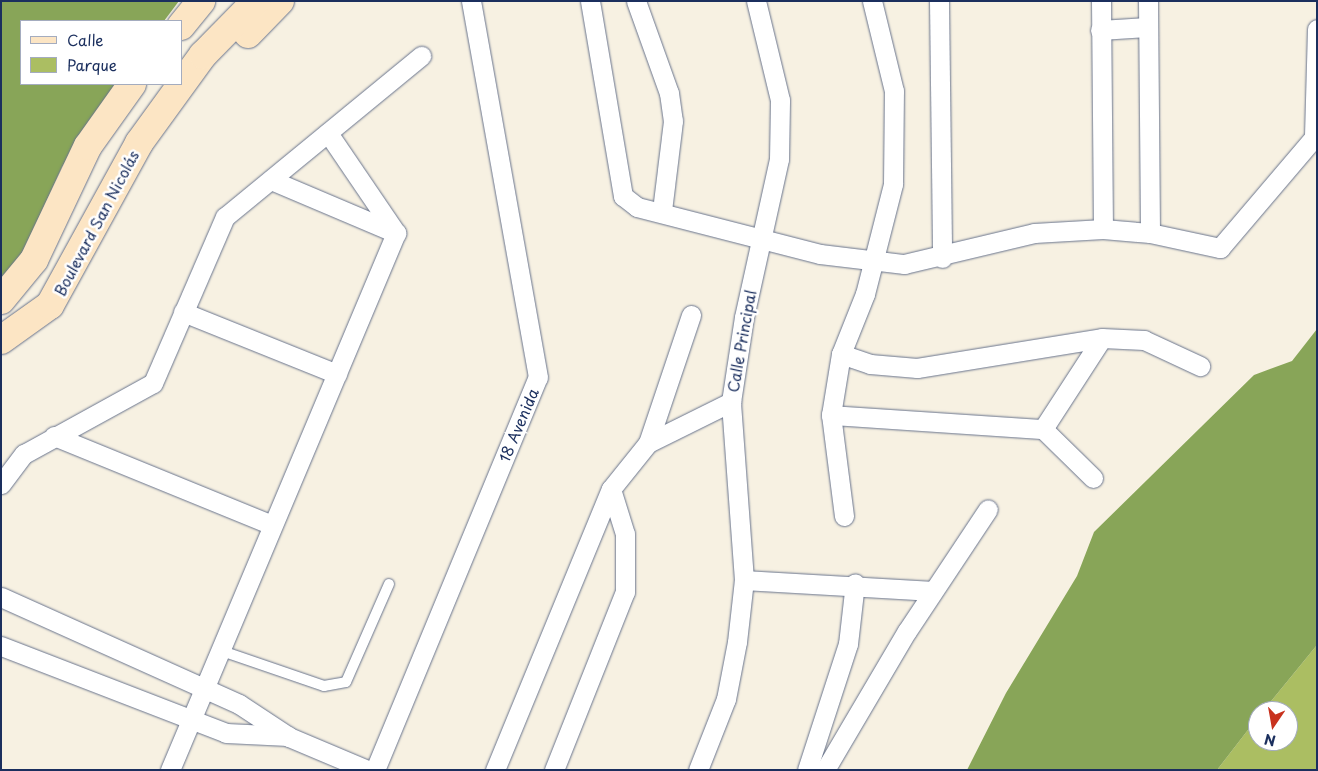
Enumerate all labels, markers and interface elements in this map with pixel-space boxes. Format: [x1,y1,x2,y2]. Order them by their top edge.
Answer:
legend [20,20,182,85]
text: Calle [67,28,104,51]
text: Parque [67,53,117,76]
street label: Boulevard San Nicolás [50,147,142,299]
street label: Calle Principal [723,288,759,394]
street label: 18 Avenida [494,385,542,465]
north arrow [1248,701,1298,751]
text: N [1262,729,1278,752]

